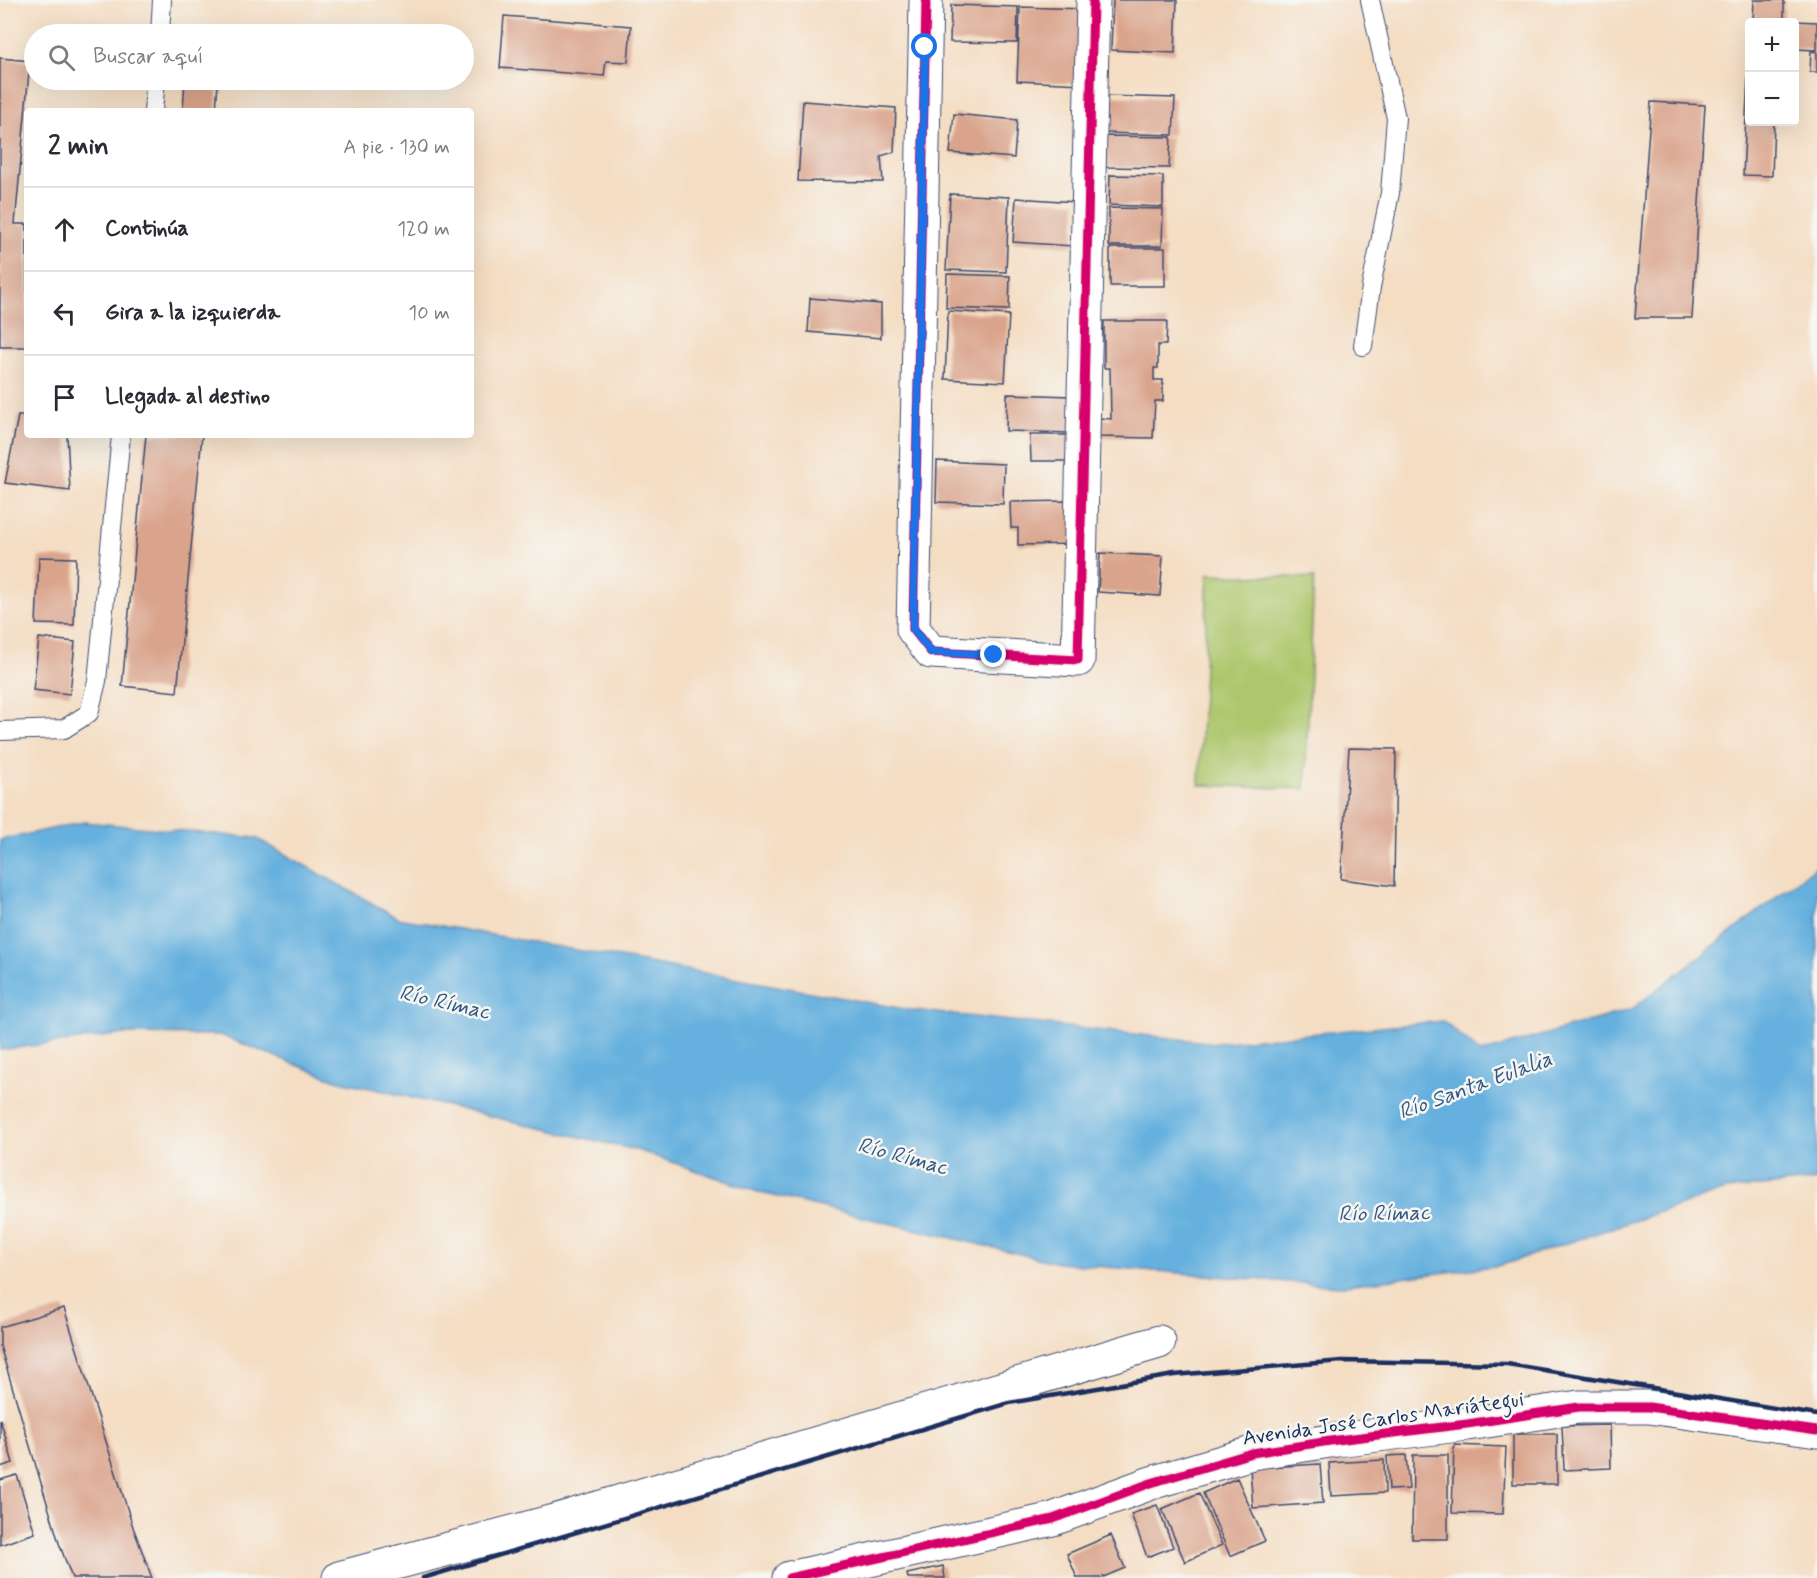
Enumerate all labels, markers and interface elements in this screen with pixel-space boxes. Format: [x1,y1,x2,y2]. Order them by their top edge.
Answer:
map controls [1745,18,1799,126]
button: + [1745,18,1799,72]
search box [24,24,474,90]
route start [911,33,937,59]
icon: search [45,41,78,74]
text: Buscar aquí [93,43,204,71]
button: − [1745,72,1799,126]
text: 2 min [48,130,109,164]
text: A pie · 130 m [343,134,450,161]
icon: ahead [48,213,81,246]
text: Continúa [105,215,189,243]
text: 120 m [397,216,450,243]
icon: left [48,297,81,330]
text: Gira a la izquierda [105,299,280,327]
text: 10 m [408,300,450,327]
icon: arrive [48,381,81,414]
text: Llegada al destino [105,383,270,411]
route end [980,641,1006,667]
water label: Río Rímac [397,979,493,1027]
water label: Río Santa Eulalia [1395,1045,1556,1127]
water label: Río Rímac [854,1131,951,1183]
water label: Río Rímac [1338,1199,1431,1229]
street label: Avenida José Carlos Mariátegui [1241,1385,1526,1455]

